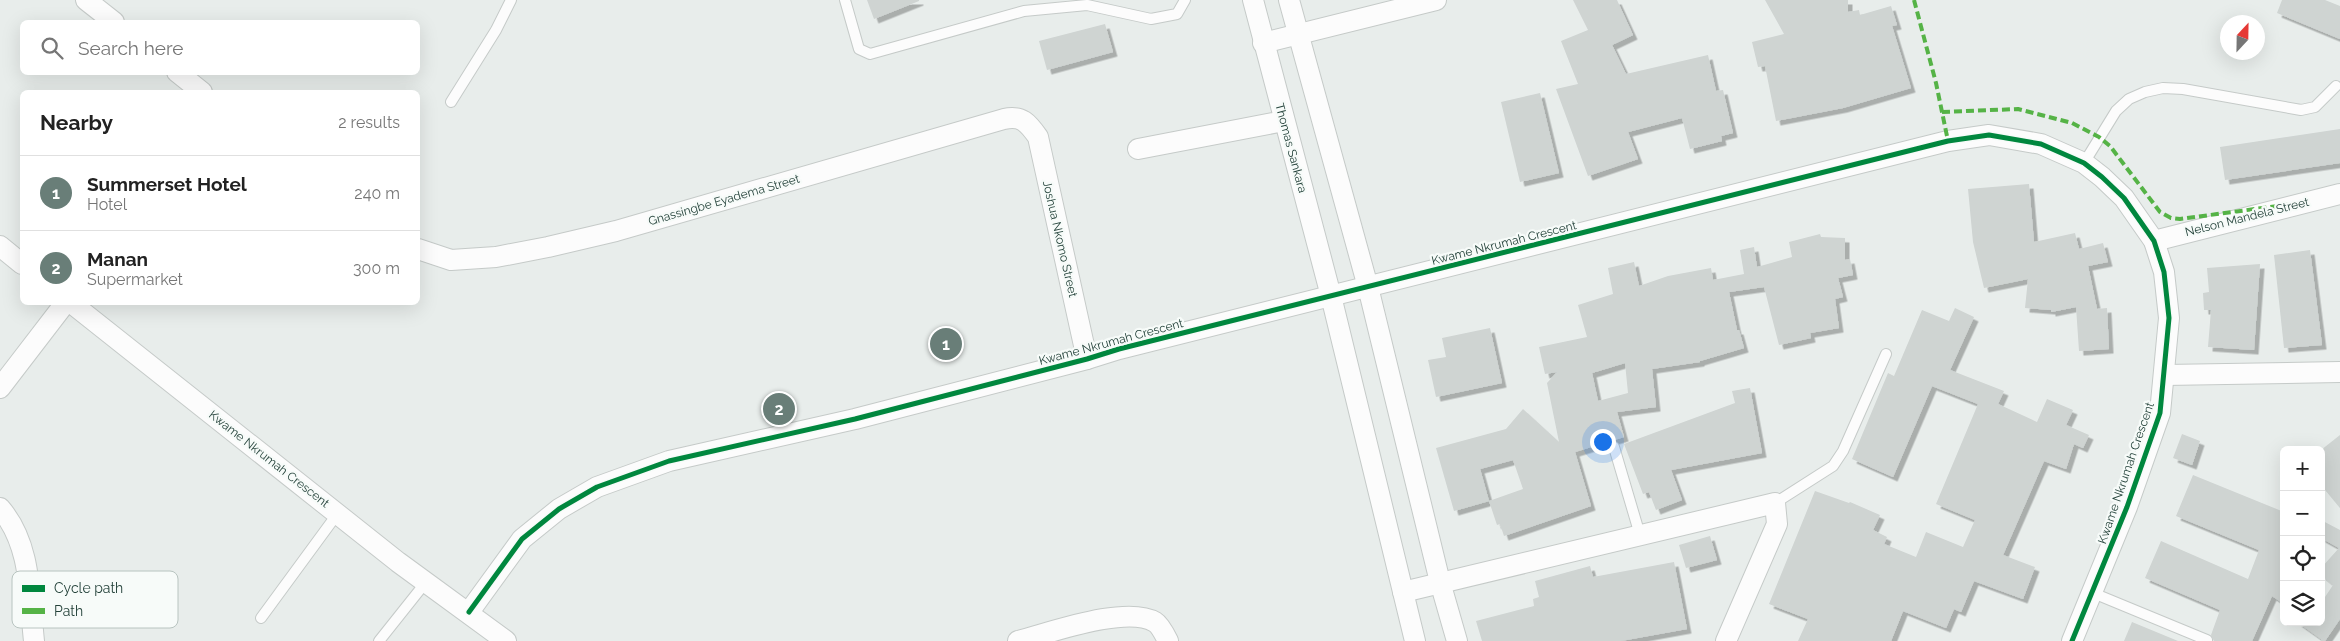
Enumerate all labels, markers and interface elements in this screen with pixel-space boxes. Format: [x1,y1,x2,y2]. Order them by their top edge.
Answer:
north arrow [2220,15,2265,60]
search box [20,20,420,75]
icon: search [38,34,66,62]
text: Search here [78,37,184,59]
street label: Thomas Sankara [1272,102,1310,194]
text: Nearby [40,110,113,135]
text: 2 results [338,113,400,132]
street label: Gnassingbe Eyadema Street [647,172,801,228]
text: Summerset Hotel [87,173,247,195]
street label: Joshua Nkomo Street [1040,179,1080,299]
text: 1 [52,184,60,203]
text: 240 m [354,184,400,203]
text: Hotel [87,195,127,214]
street label: Nelson Mandela Street [2184,195,2310,239]
street label: Kwame Nkrumah Crescent [1430,218,1578,268]
text: Manan [87,248,148,270]
text: 2 [51,259,61,278]
text: 300 m [353,259,400,278]
text: Supermarket [87,270,183,289]
street label: Kwame Nkrumah Crescent [1037,316,1185,368]
pin: 1 [930,325,962,363]
pin: 2 [763,390,795,428]
street label: Kwame Nkrumah Crescent [2095,400,2157,546]
street label: Kwame Nkrumah Crescent [206,408,332,510]
your location [1590,429,1616,455]
map controls [2280,446,2325,626]
button: + [2280,446,2325,491]
button: − [2280,491,2325,536]
button: locate [2280,536,2325,581]
legend [12,571,178,628]
text: Cycle path [54,580,123,596]
button: layers [2280,581,2325,626]
text: Path [54,603,83,619]

